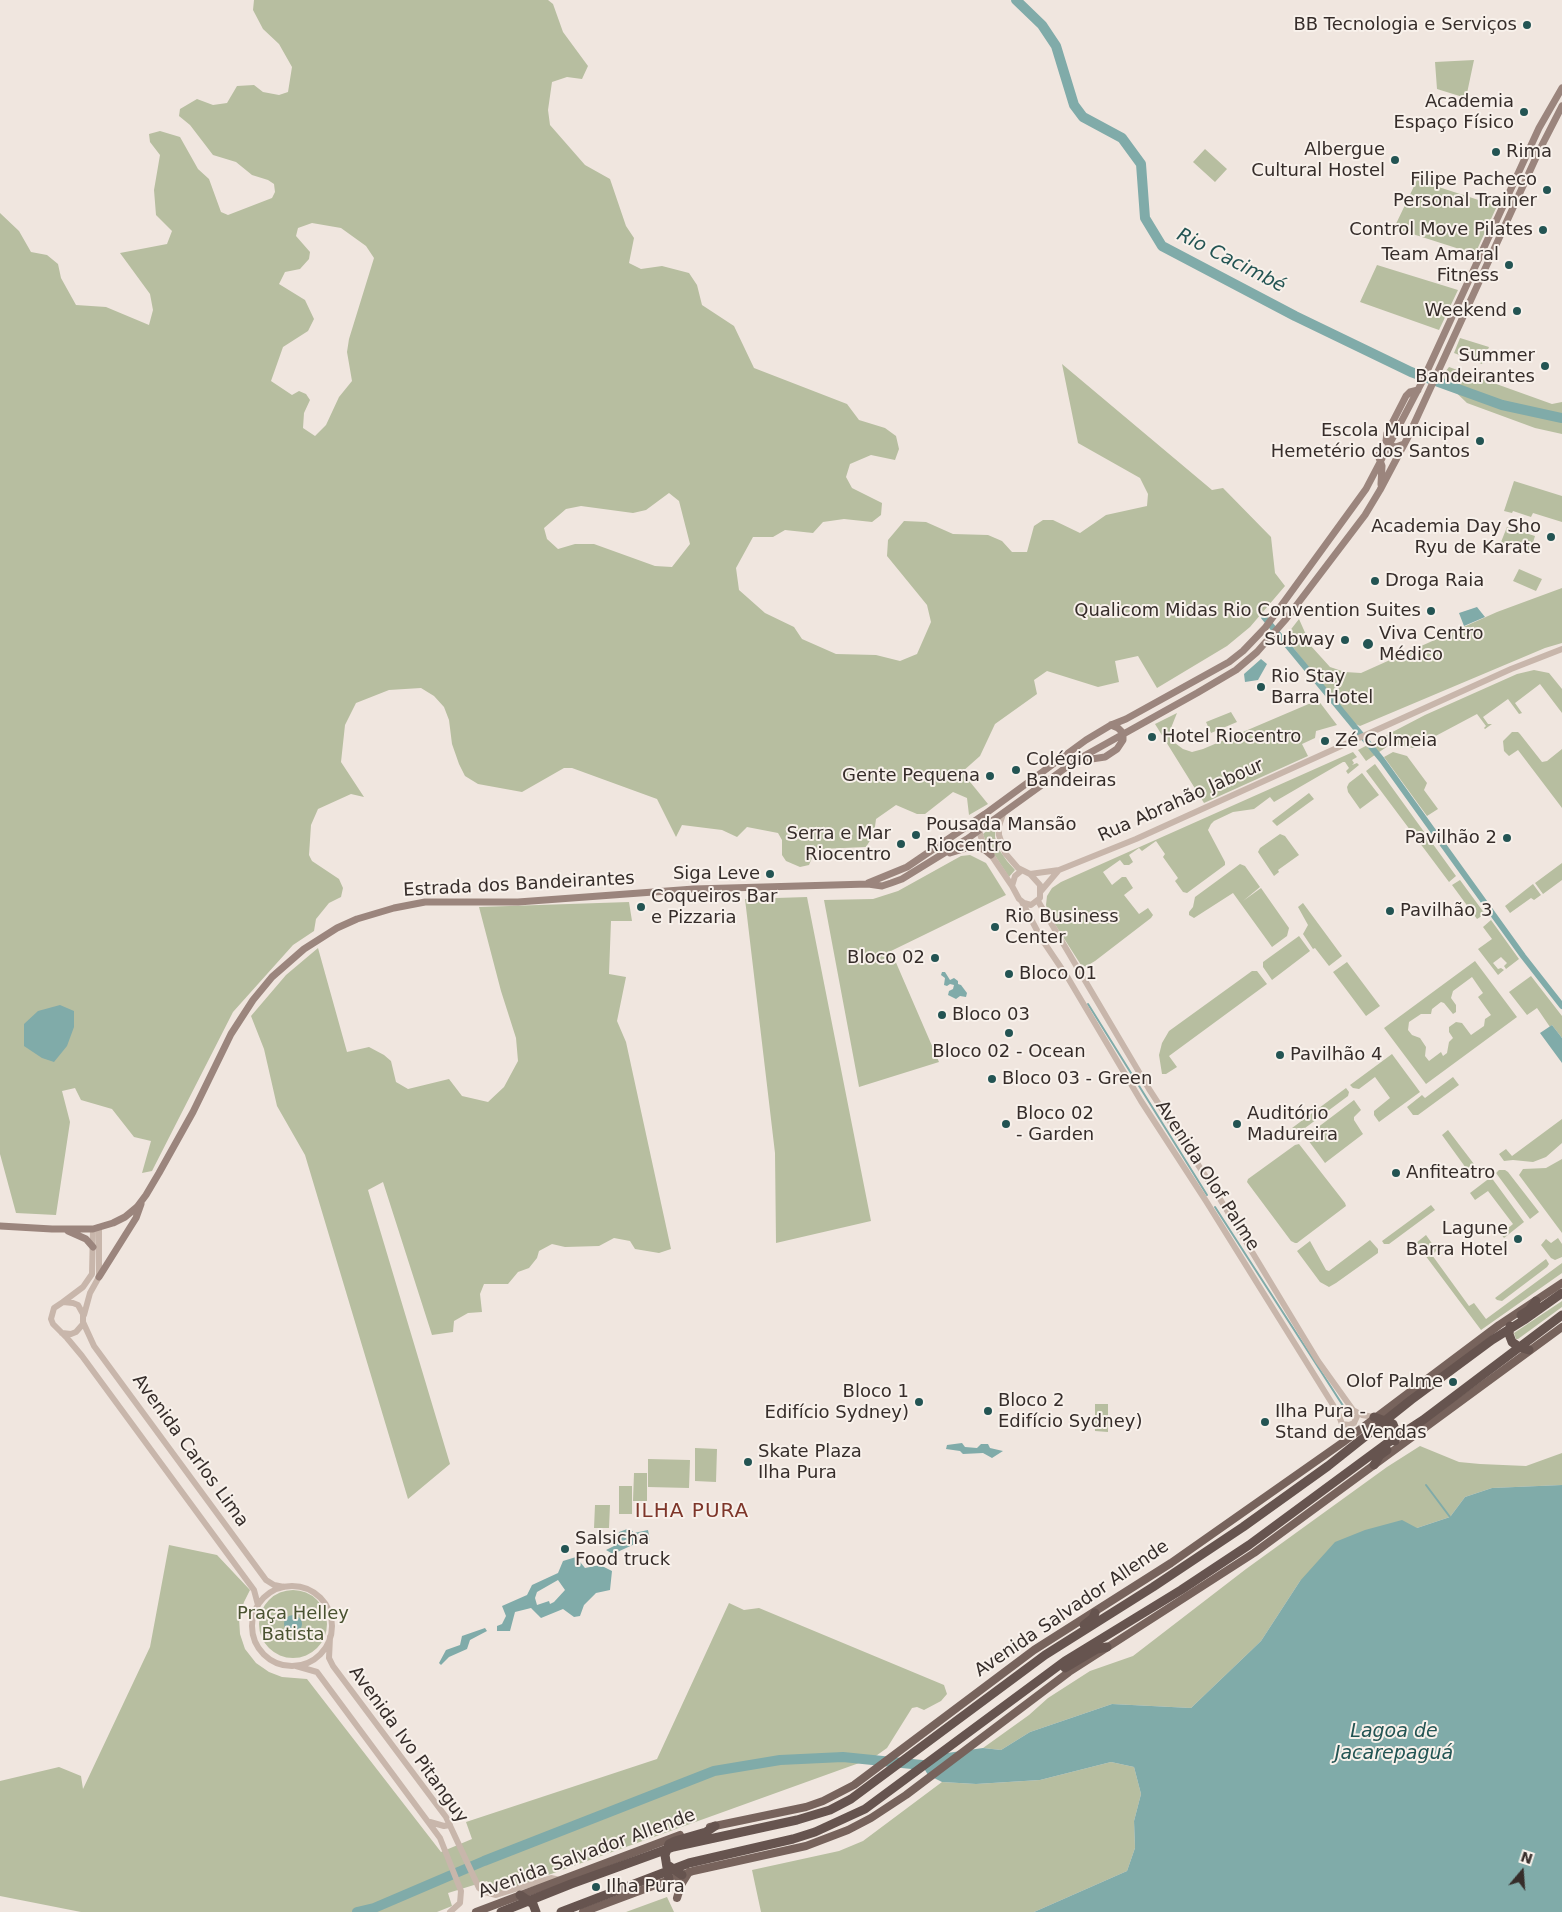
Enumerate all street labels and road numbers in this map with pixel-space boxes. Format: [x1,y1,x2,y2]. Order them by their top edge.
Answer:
street label: Rua Abrahão Jabour [1095,755,1267,847]
street label: Estrada dos Bandeirantes [403,868,635,902]
street label: Avenida Olof Palme [1150,1097,1264,1255]
street label: Avenida Carlos Lima [127,1371,253,1531]
street label: Avenida Salvador Allende [971,1536,1173,1682]
street label: Avenida Ivo Pitanguy [344,1662,472,1828]
street label: Avenida Salvador Allende [475,1805,699,1903]

